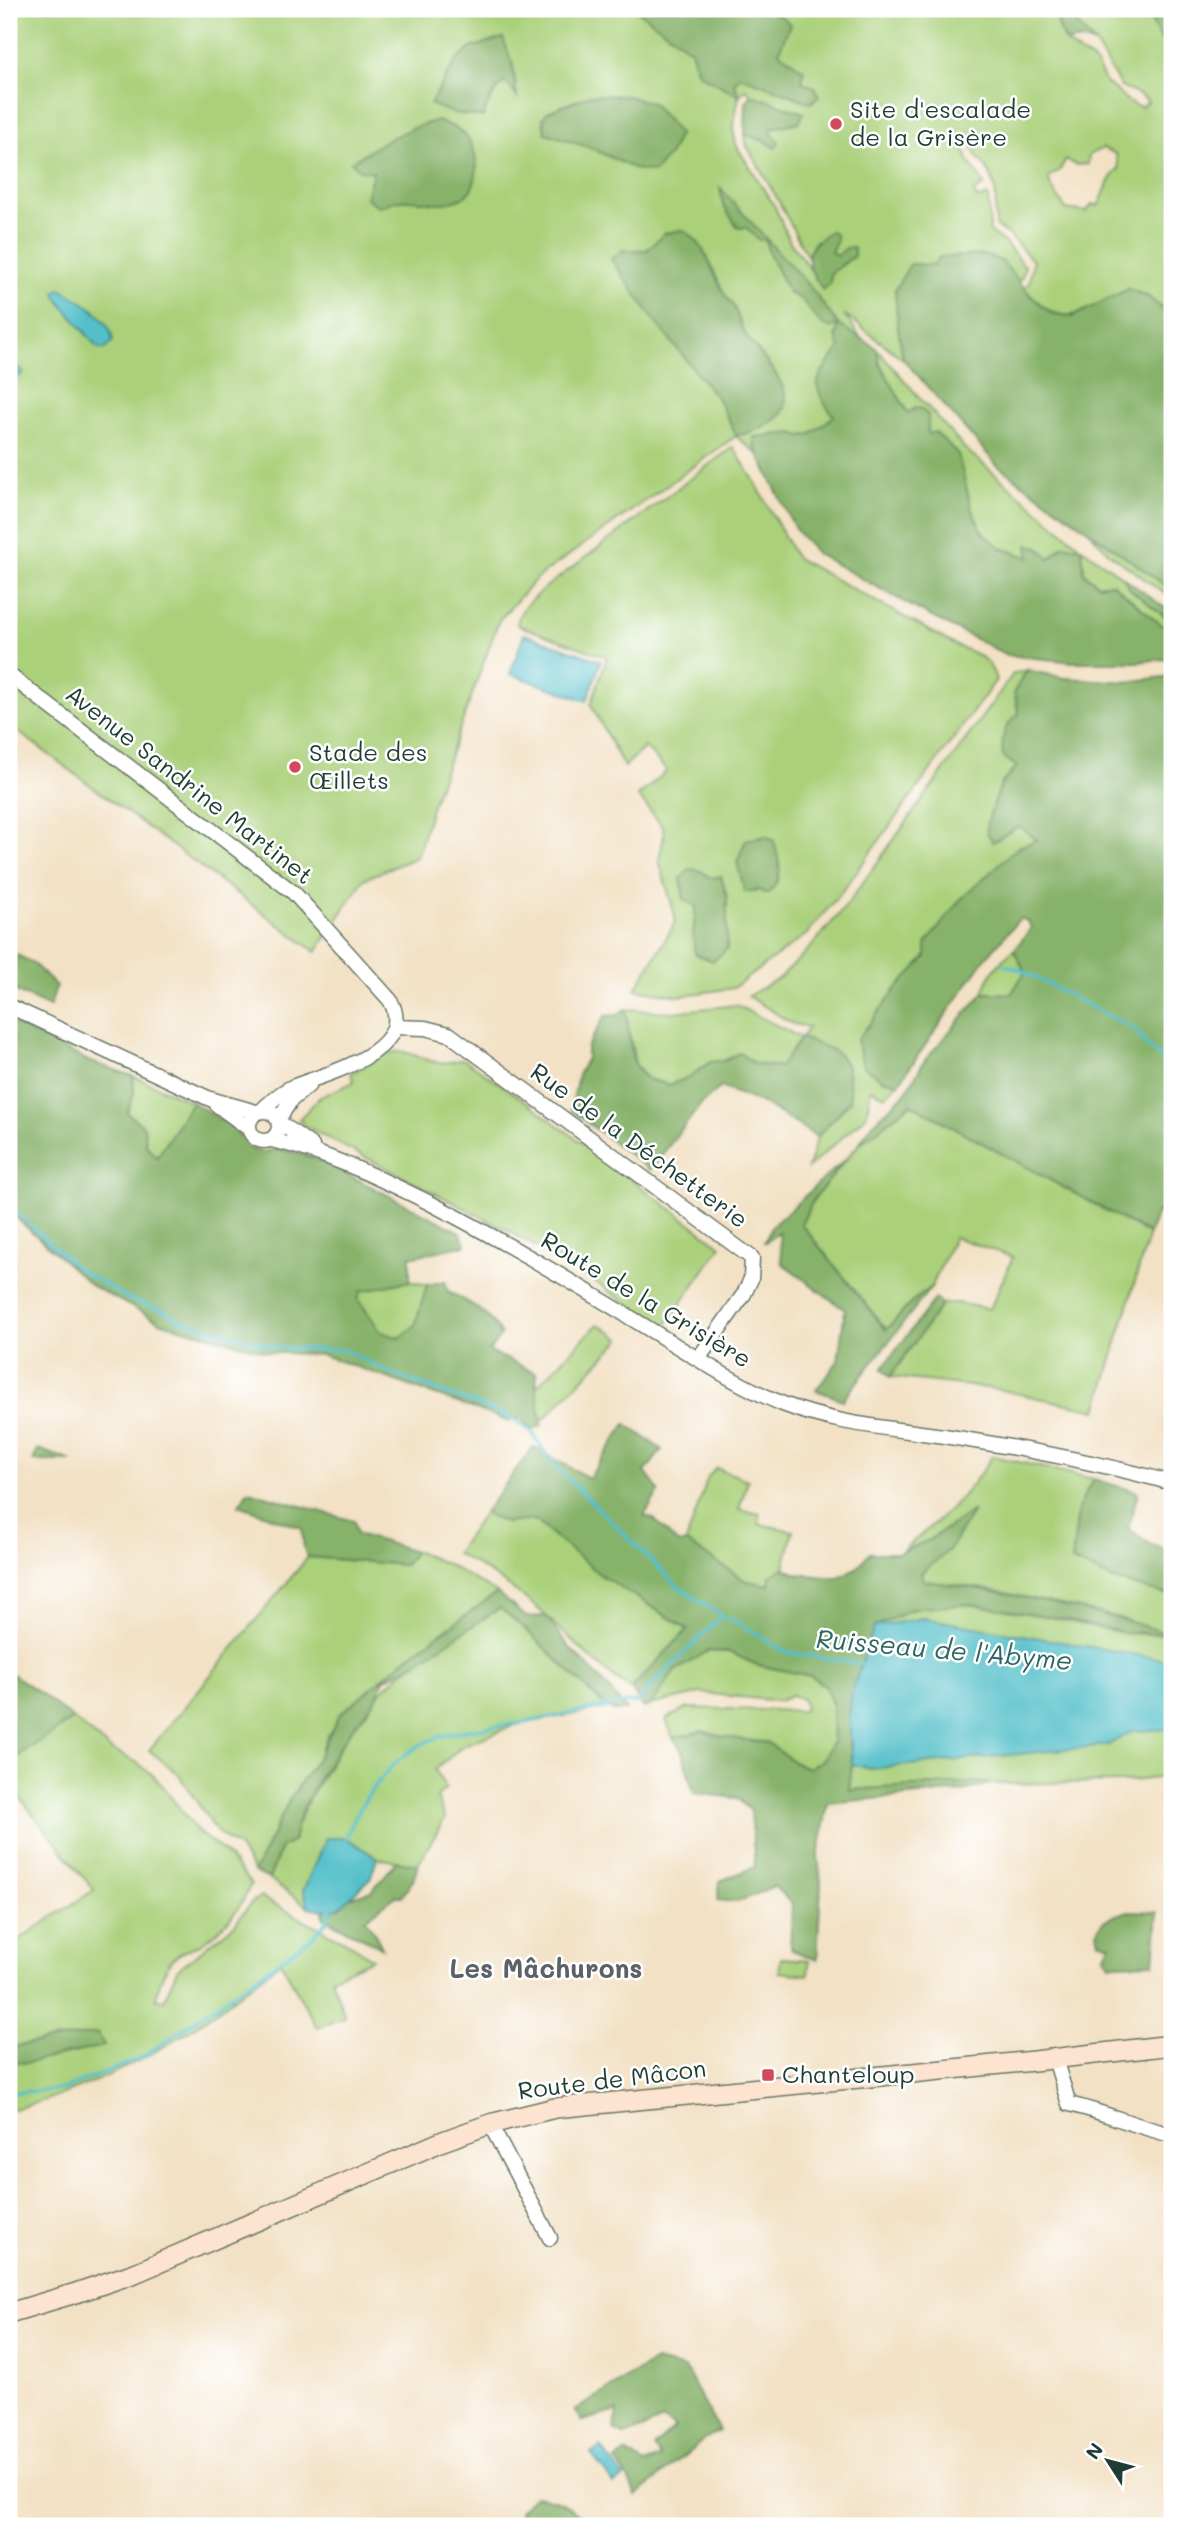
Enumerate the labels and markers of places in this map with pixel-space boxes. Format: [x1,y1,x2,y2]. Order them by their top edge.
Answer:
place label: Site d'escalade de la Grisère [850,93,1031,152]
marker: Site d'escalade de la Grisère [828,116,844,132]
place label: Stade des Œillets [309,736,428,795]
marker: Stade des Œillets [287,759,303,775]
place label: Chanteloup [782,2058,915,2089]
marker: Chanteloup [760,2067,776,2083]

